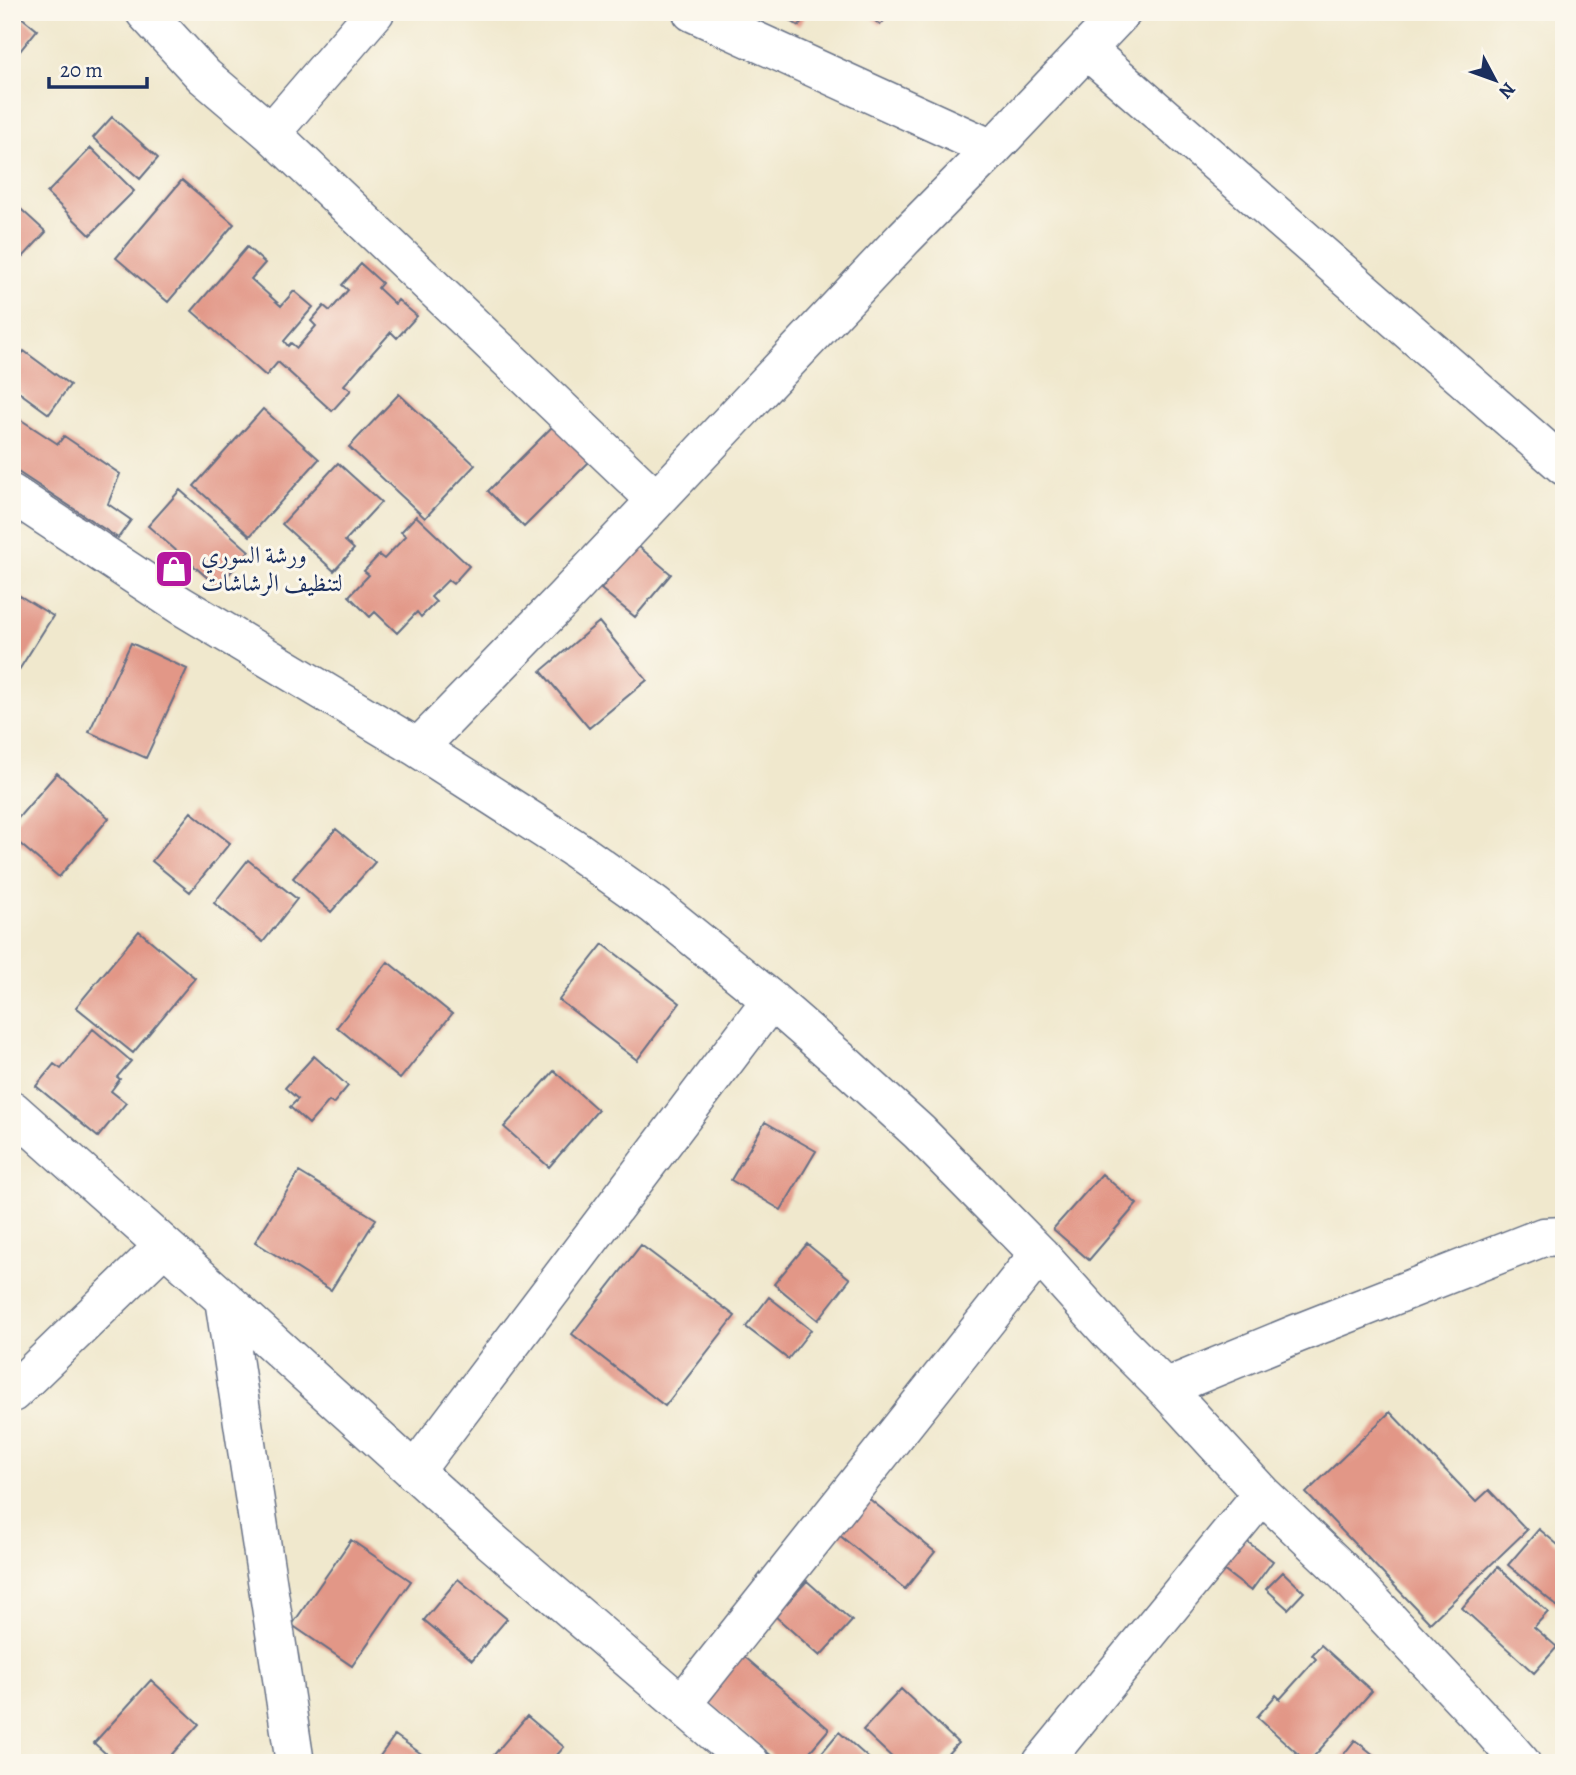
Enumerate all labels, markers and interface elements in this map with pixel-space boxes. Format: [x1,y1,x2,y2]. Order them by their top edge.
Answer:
scale bar [49,46,147,90]
north arrow [1460,46,1530,116]
text: 20 m [60,56,103,84]
text: N [1493,77,1521,104]
place label: ورشة السوري لتنظيف الرشاشات [201,539,343,599]
shop icon: ورشة السوري لتنظيف الرشاشات [153,548,195,590]

